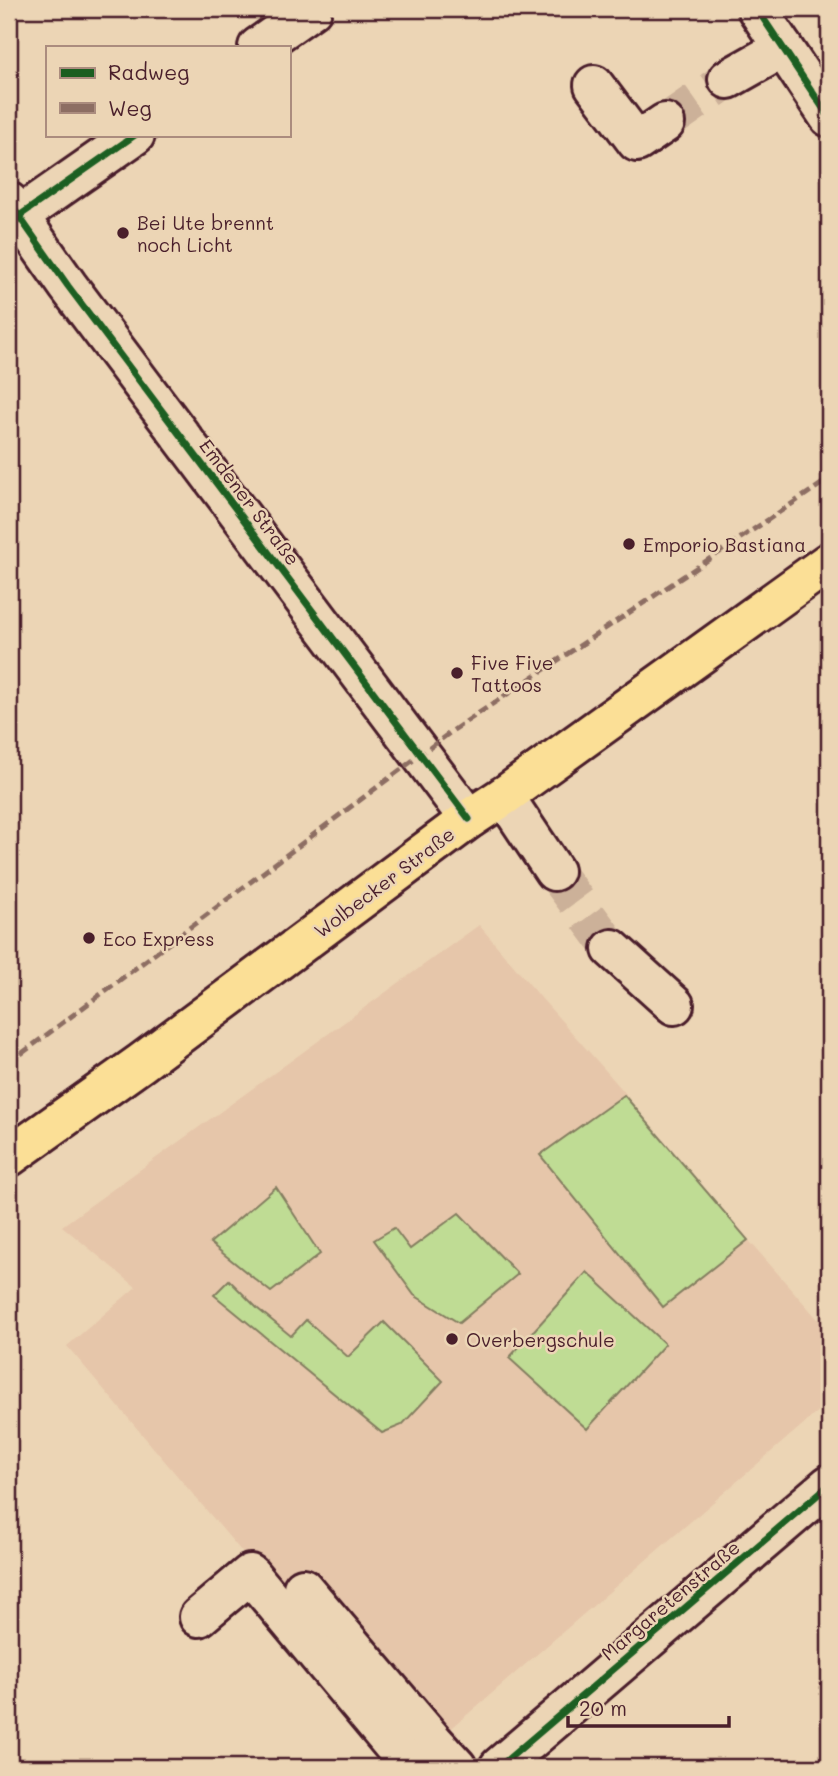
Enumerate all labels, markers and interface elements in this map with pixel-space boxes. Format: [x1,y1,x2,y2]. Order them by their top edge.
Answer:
legend [46,46,290,136]
text: Radweg [108,58,189,85]
text: Weg [108,94,152,121]
place label: Bei Ute brennt noch Licht [137,210,274,257]
marker: Bei Ute brennt noch Licht [115,225,131,241]
street label: Emdener Straße [194,434,306,570]
place label: Emporio Bastiana [643,532,806,557]
marker: Emporio Bastiana [621,536,637,552]
place label: Five Five Tattoos [471,650,554,697]
marker: Five Five Tattoos [449,665,465,681]
street label: Wolbecker Straße [309,821,459,943]
place label: Eco Express [103,926,214,951]
marker: Eco Express [81,930,97,946]
place label: Overbergschule [466,1327,615,1352]
marker: Overbergschule [444,1331,460,1347]
street label: Margaretenstraße [595,1534,745,1666]
scale bar [568,1685,730,1729]
text: 20 m [579,1694,627,1721]

